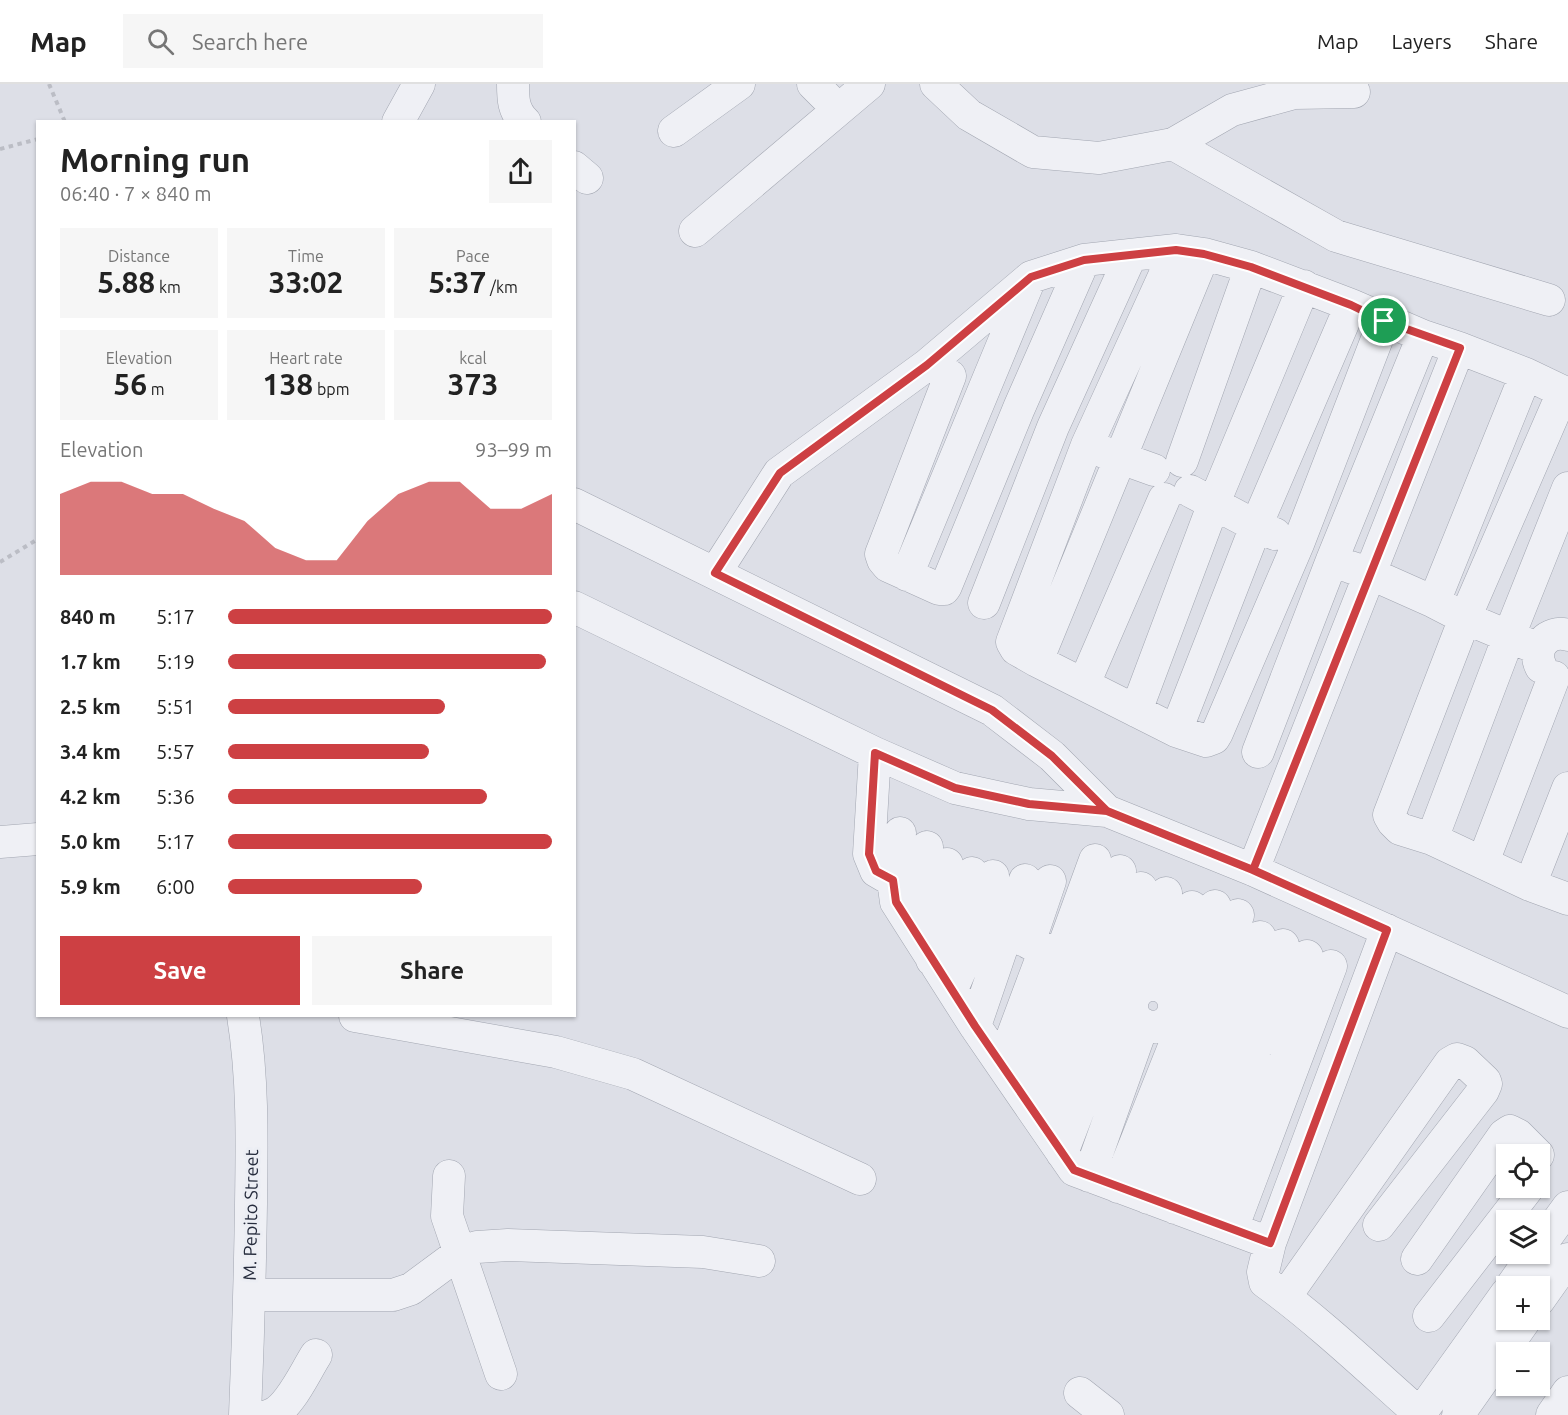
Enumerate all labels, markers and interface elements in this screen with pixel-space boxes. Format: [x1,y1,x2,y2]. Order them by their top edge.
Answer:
search box [123,14,543,68]
icon: search [144,25,177,58]
text: Map [30,26,87,57]
text: Search here [192,29,308,54]
text: Map [1317,29,1358,53]
text: Layers [1391,29,1452,53]
text: Share [1485,29,1538,53]
button: share [489,140,552,203]
text: Morning run [60,141,250,178]
text: 06:40 · 7 × 840 m [60,182,212,205]
text: Distance [108,247,170,265]
text: Time [288,247,324,265]
text: Pace [456,247,490,265]
text: 5.88 [97,265,155,299]
text: 33:02 [268,265,344,299]
text: 5:37 [428,265,486,299]
text: km [155,278,181,296]
text: /km [486,278,518,296]
pin [1358,295,1409,346]
icon: arrive [1367,304,1400,337]
text: Elevation [106,349,172,367]
text: Heart rate [269,349,343,367]
text: kcal [459,349,487,367]
text: 56 [113,367,147,401]
text: 138 [263,367,313,401]
text: 373 [448,367,498,401]
text: m [147,380,165,398]
text: bpm [313,380,349,398]
text: Elevation [60,438,143,461]
text: 93–99 m [475,438,552,461]
text: 840 m [60,605,116,628]
text: 5:17 [156,605,195,628]
text: 1.7 km [60,650,121,673]
text: 5:19 [156,650,195,673]
text: 2.5 km [60,695,121,718]
text: 5:51 [156,695,195,718]
text: 3.4 km [60,740,121,763]
text: 5:57 [156,740,195,763]
text: 4.2 km [60,785,121,808]
text: 5:36 [156,785,195,808]
text: 5.0 km [60,830,121,853]
text: 5:17 [156,830,195,853]
text: 5.9 km [60,875,121,898]
text: 6:00 [156,875,195,898]
button: Save [60,936,300,1005]
button: Share [312,936,552,1005]
map controls [1496,1144,1550,1396]
button: locate [1496,1144,1550,1198]
street label: M. Pepito Street [239,1149,261,1281]
button: layers [1496,1210,1550,1264]
button: + [1496,1276,1550,1330]
button: − [1496,1342,1550,1396]

